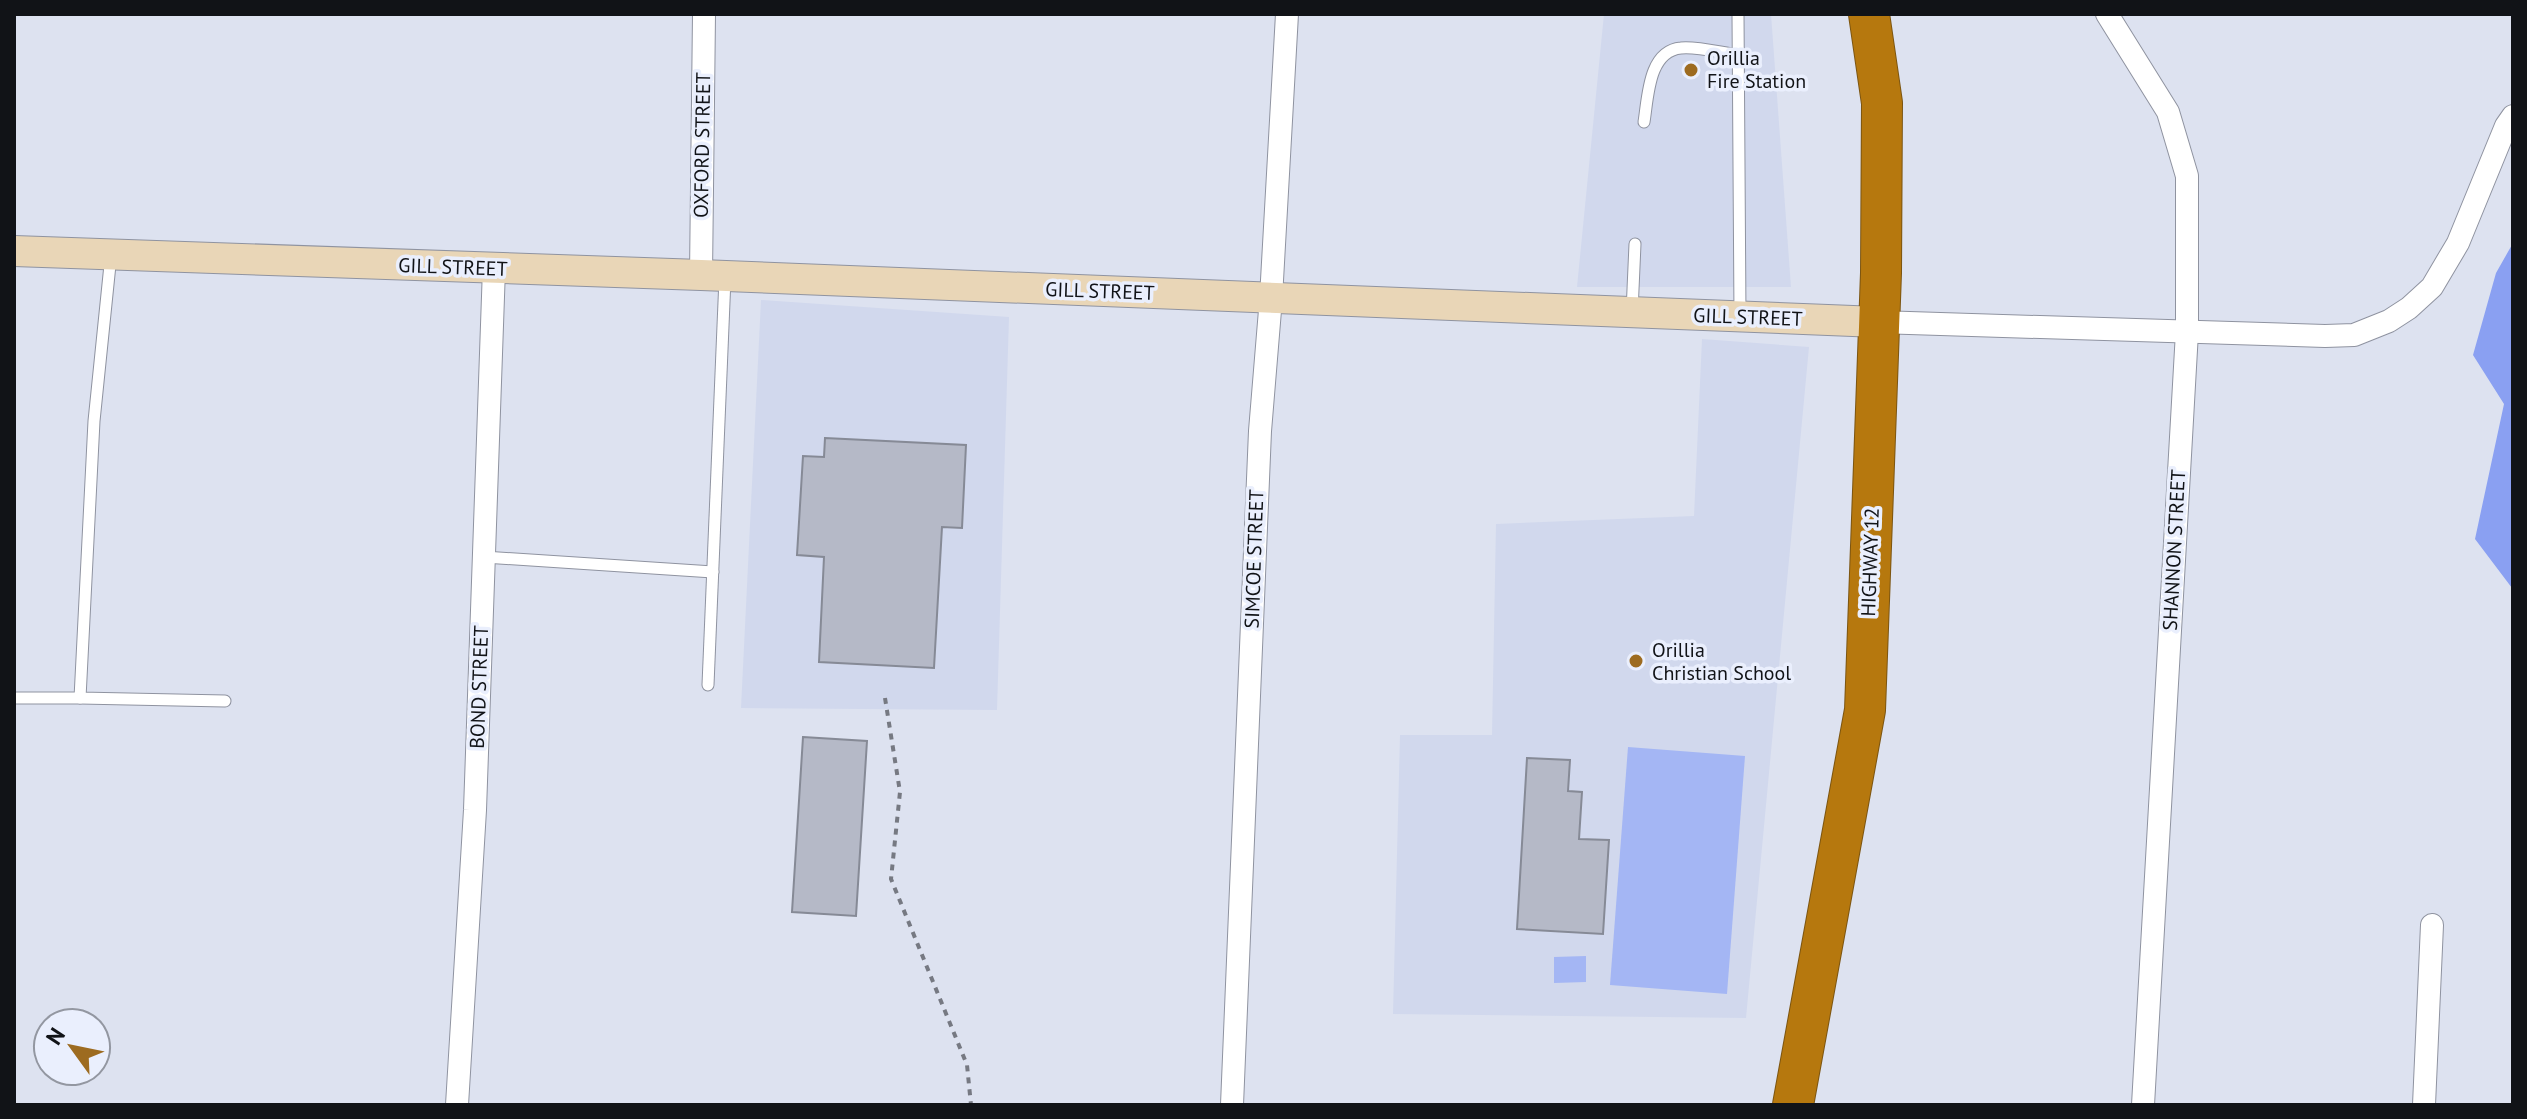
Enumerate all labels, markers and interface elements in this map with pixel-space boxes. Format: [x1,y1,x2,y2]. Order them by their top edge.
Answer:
place label: Orillia Fire Station [1707,45,1806,94]
marker: Orillia Fire Station [1682,61,1700,79]
street label: OXFORD STREET [688,72,716,218]
street label: GILL STREET [398,252,508,282]
street label: GILL STREET [1045,276,1155,306]
street label: GILL STREET [1693,302,1803,332]
street label: SHANNON STREET [2157,469,2191,631]
street label: SIMCOE STREET [1239,489,1269,629]
street label: HIGHWAY 12 [1855,507,1885,617]
street label: BOND STREET [464,625,494,749]
place label: Orillia Christian School [1652,637,1791,686]
marker: Orillia Christian School [1627,652,1645,670]
north arrow [32,1007,112,1087]
text: N [40,1022,71,1050]

